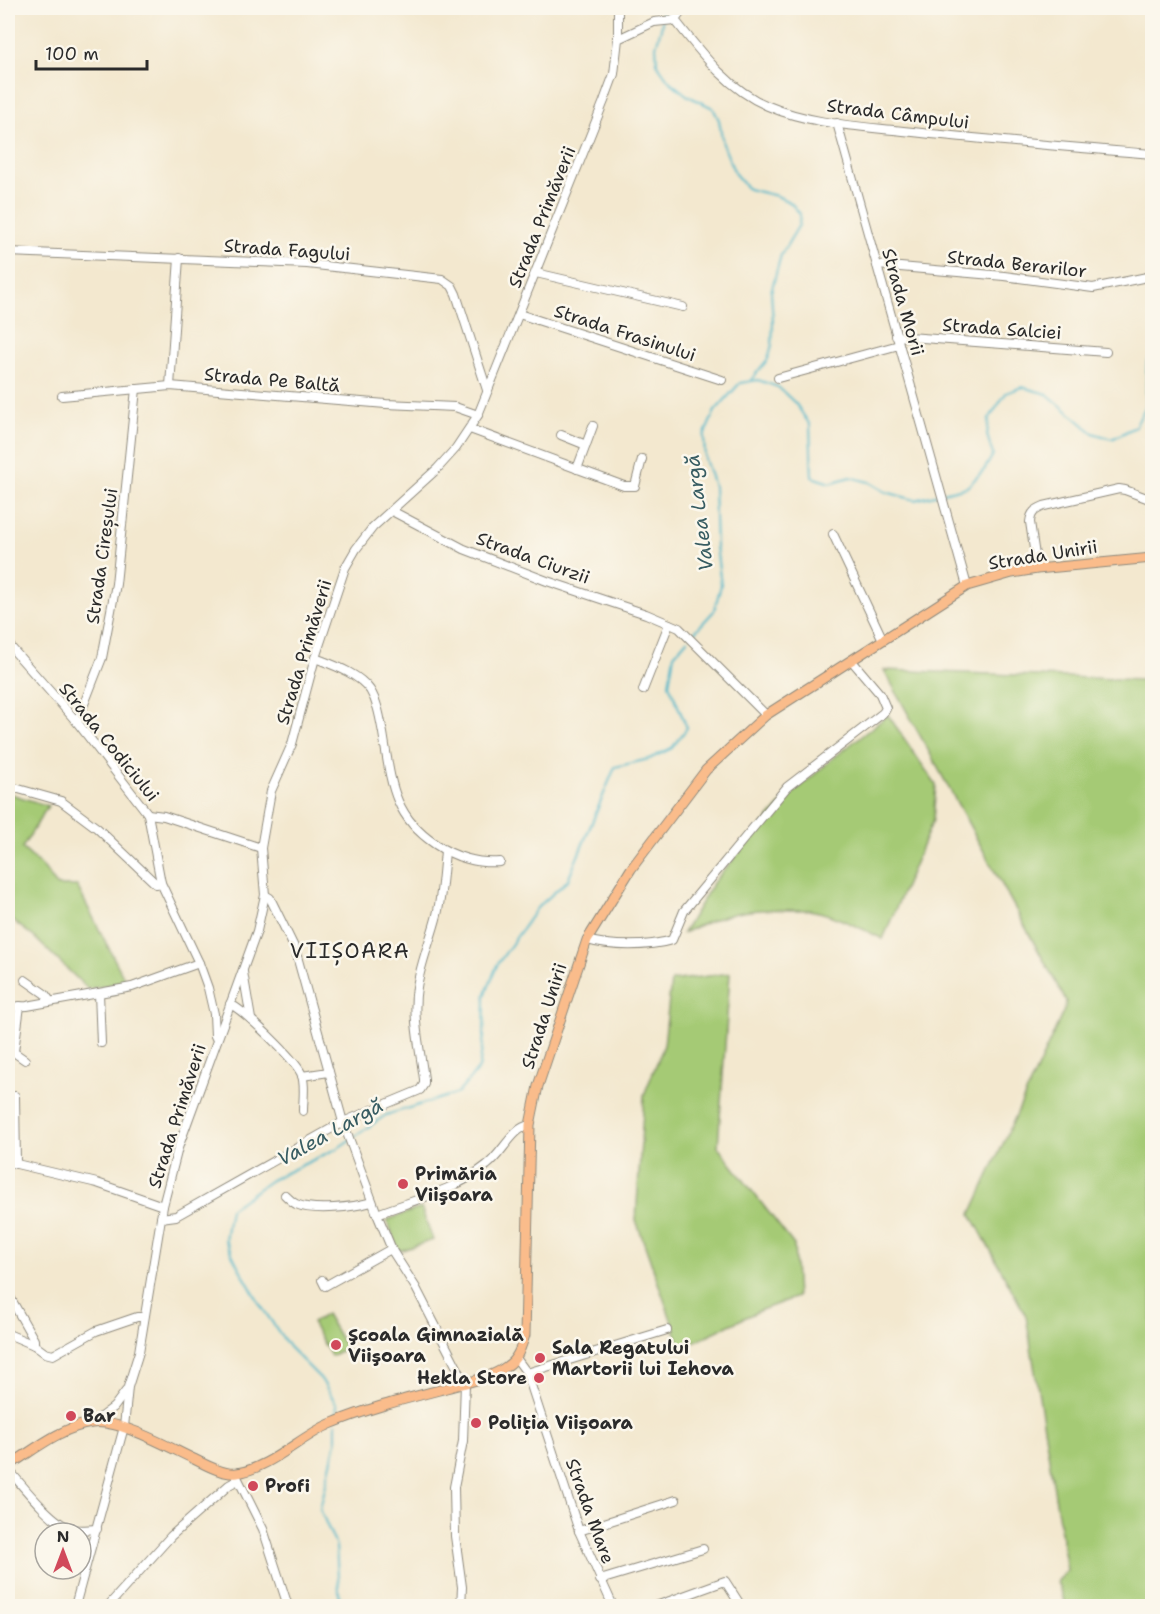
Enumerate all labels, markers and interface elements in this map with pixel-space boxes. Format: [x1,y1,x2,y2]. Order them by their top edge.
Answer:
scale bar [36,33,147,71]
text: 100 m [45,42,99,66]
street label: Strada Câmpului [825,93,971,135]
street label: Strada Primăverii [503,143,581,291]
street label: Strada Fagului [223,234,351,266]
street label: Strada Berarilor [946,245,1088,283]
street label: Strada Morii [876,246,930,358]
street label: Strada Frasinului [551,299,699,367]
street label: Strada Salciei [942,313,1062,345]
street label: Strada Pe Baltă [203,362,341,398]
water label: Valea Largă [679,453,719,573]
street label: Strada Cireșului [81,486,123,626]
street label: Strada Ciurzii [473,526,593,590]
street label: Strada Unirii [987,535,1099,575]
street label: Strada Primăverii [270,576,338,728]
street label: Strada Codiciului [53,677,165,807]
district label: VIIȘOARA [290,937,410,966]
street label: Strada Unirii [516,960,572,1072]
street label: Strada Primăverii [142,1041,212,1191]
water label: Valea Largă [272,1092,388,1172]
place label: Primăria Viişoara [415,1162,497,1207]
marker: Primăria Viişoara [396,1177,410,1191]
place label: Şcoala Gimnazială Viişoara [348,1323,524,1368]
place label: Sala Regatului Martorii lui Iehova [552,1336,735,1381]
marker: Şcoala Gimnazială Viişoara [329,1338,343,1352]
marker: Sala Regatului Martorii lui Iehova [533,1351,547,1365]
place label: Hekla Store [417,1366,527,1390]
marker: Hekla Store [532,1371,546,1385]
place label: Bar [83,1404,116,1428]
marker: Bar [64,1409,78,1423]
place label: Poliția Viișoara [488,1411,633,1435]
marker: Poliția Viișoara [469,1416,483,1430]
street label: Strada Mare [560,1455,620,1567]
place label: Profi [265,1474,310,1498]
marker: Profi [246,1479,260,1493]
north arrow [33,1521,93,1581]
text: N [57,1526,69,1547]

